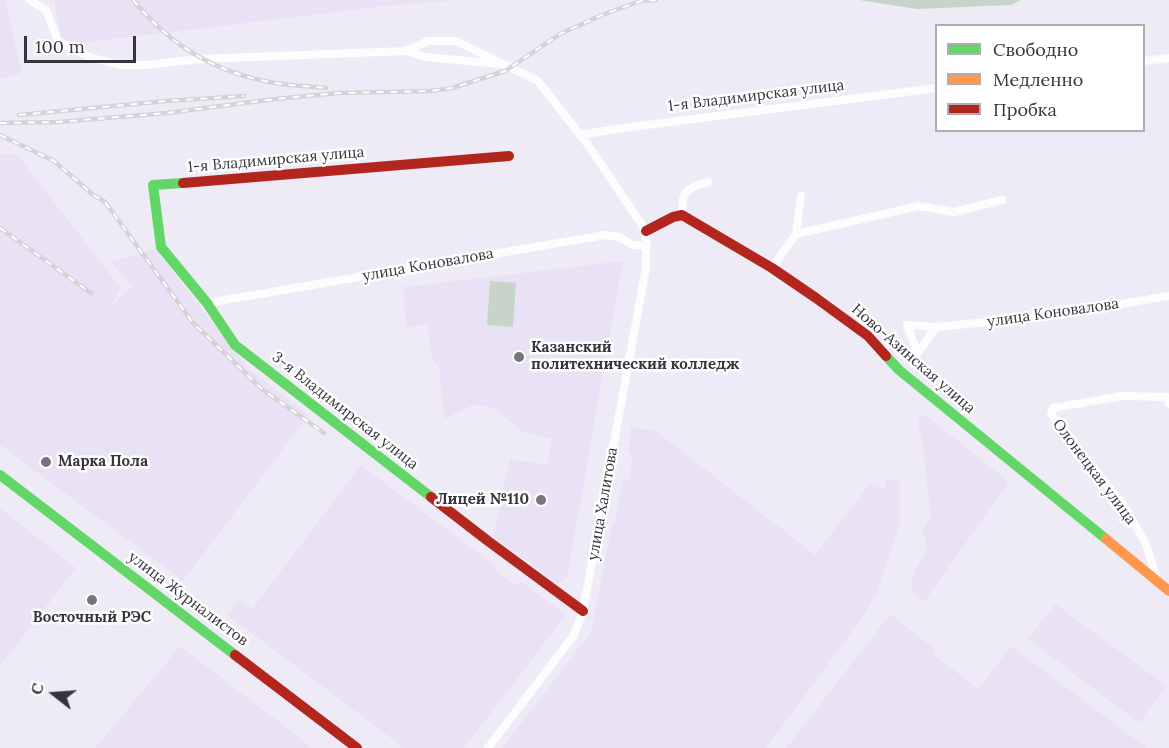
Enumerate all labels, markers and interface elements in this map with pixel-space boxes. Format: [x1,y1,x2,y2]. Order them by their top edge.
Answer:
scale bar [27,24,140,62]
legend [935,24,1145,132]
text: 100 m [35,35,85,58]
text: Свободно [993,38,1078,61]
text: Медленно [993,68,1083,91]
street label: 1-я Владимирская улица [667,76,845,116]
text: Пробка [993,98,1057,121]
street label: 1-я Владимирская улица [187,143,365,177]
street label: улица Коновалова [361,245,495,285]
street label: улица Коновалова [986,295,1120,331]
street label: Ново-Азинская улица [848,300,978,418]
place label: Казанский политехнический колледж [531,339,739,374]
street label: 3-я Владимирская улица [268,348,422,474]
marker: Казанский политехнический колледж [512,350,526,364]
street label: Олонецкая улица [1049,416,1139,528]
street label: улица Халитова [584,446,622,562]
place label: Марка Пола [58,453,148,471]
marker: Марка Пола [39,455,53,469]
place label: Лицей №110 [436,491,529,509]
marker: Лицей №110 [534,493,548,507]
street label: улица Журналистов [125,548,251,650]
marker: Восточный РЭС [85,593,99,607]
place label: Восточный РЭС [33,609,151,627]
north arrow [24,664,84,724]
text: С [26,681,48,697]

